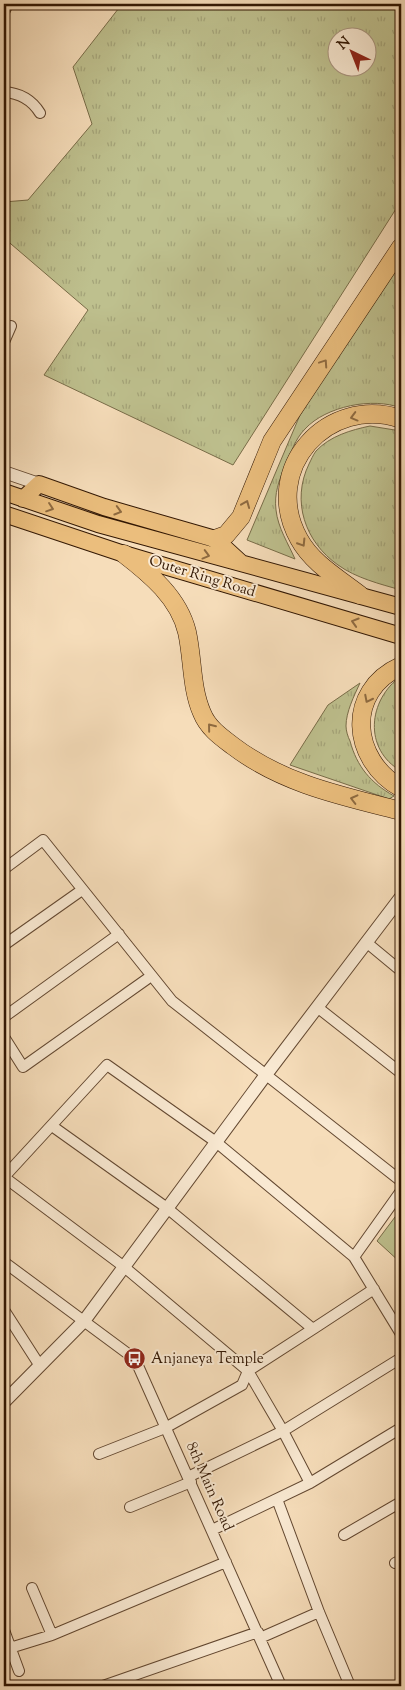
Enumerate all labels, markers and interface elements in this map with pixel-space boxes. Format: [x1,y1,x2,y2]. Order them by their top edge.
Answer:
north arrow [328,28,378,78]
text: N [334,33,355,55]
one-way arrow [318,359,327,368]
one-way arrow [350,411,358,421]
one-way arrow [240,500,250,509]
one-way arrow [45,502,54,512]
one-way arrow [114,506,122,516]
one-way arrow [295,537,305,546]
one-way arrow [201,549,209,559]
street label: Outer Ring Road [146,551,258,603]
one-way arrow [351,618,359,628]
one-way arrow [364,694,374,703]
one-way arrow [208,723,217,732]
one-way arrow [349,794,358,805]
bus stop icon: Anjaneya Temple [123,1347,147,1371]
place label: Anjaneya Temple [151,1349,264,1370]
street label: 8th Main Road [180,1439,238,1535]

